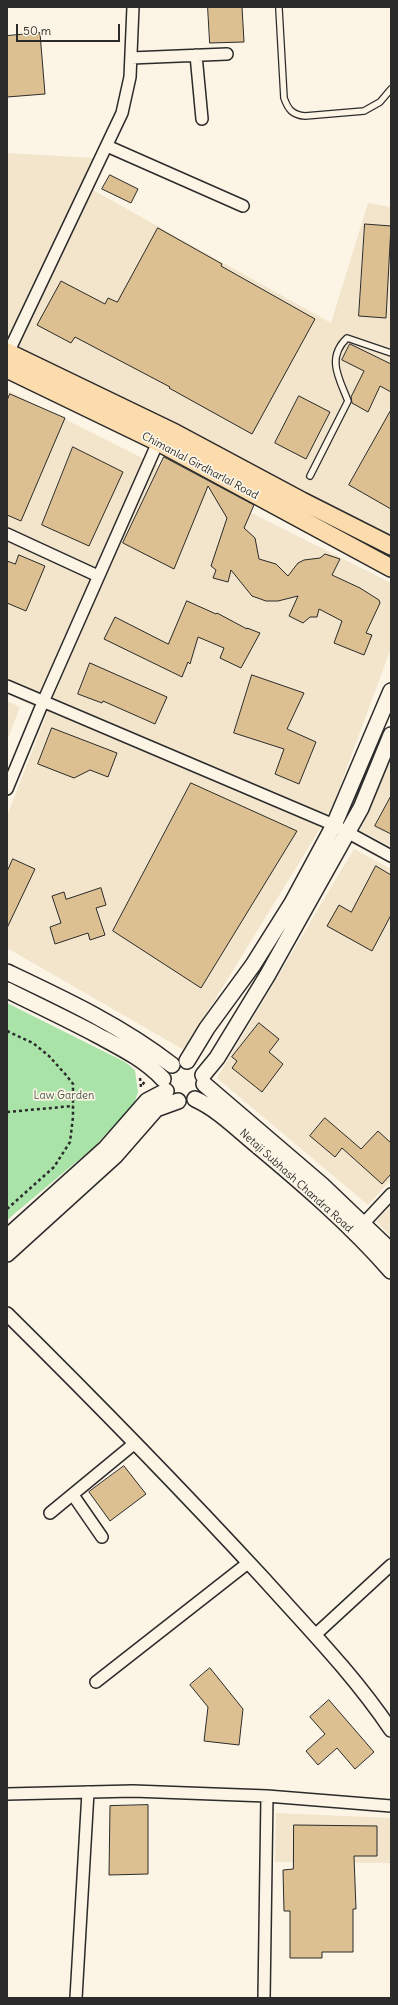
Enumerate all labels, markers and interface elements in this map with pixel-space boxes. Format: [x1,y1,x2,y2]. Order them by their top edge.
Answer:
scale bar [18,16,122,42]
text: 50 m [23,23,51,38]
street label: Chimanlal Girdharlal Road [139,430,261,502]
park label: Law Garden [34,1089,94,1103]
street label: Netaji Subhash Chandra Road [237,1127,355,1235]

